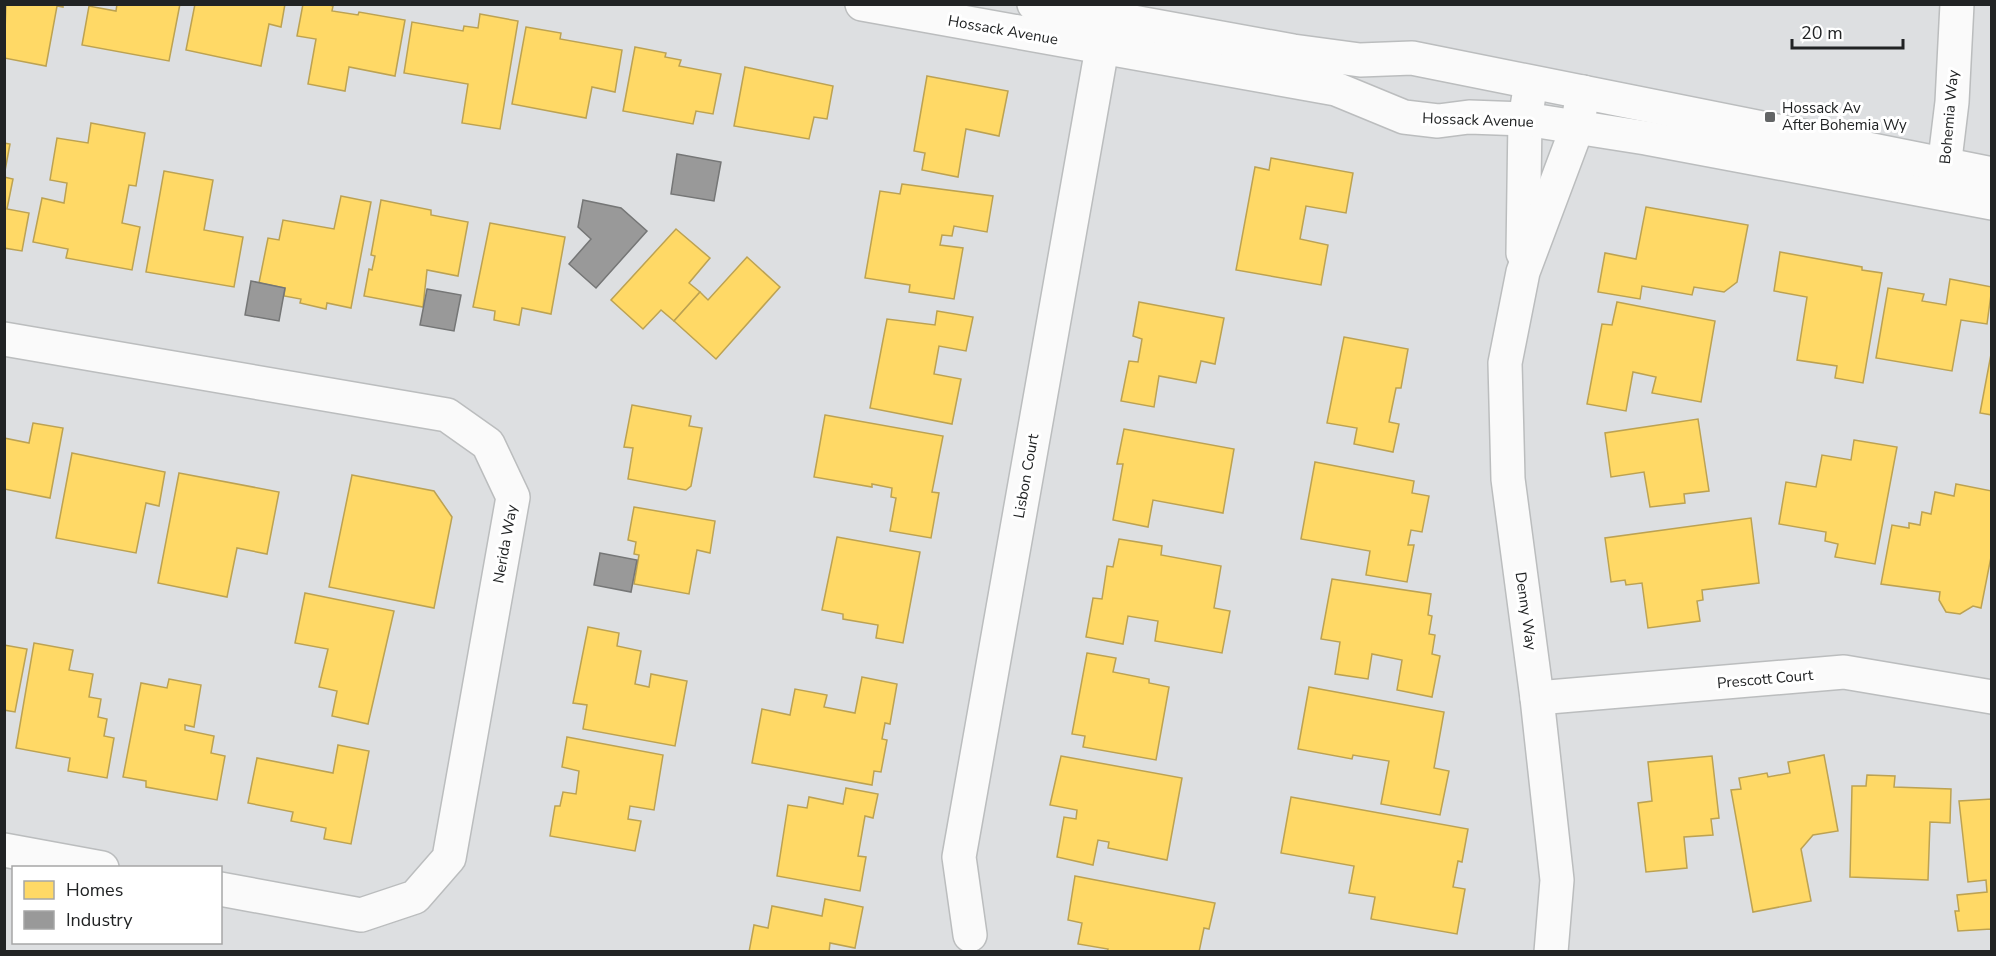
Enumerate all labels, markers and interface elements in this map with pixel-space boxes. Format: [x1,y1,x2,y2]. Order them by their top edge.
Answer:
street label: Hossack Avenue [946,10,1060,50]
scale bar [1792,12,1903,50]
text: 20 m [1801,21,1843,45]
street label: Bohemia Way [1935,69,1963,165]
place label: Hossack Av After Bohemia Wy [1782,98,1907,135]
street label: Hossack Avenue [1422,108,1534,132]
marker: Hossack Av After Bohemia Wy [1763,110,1777,124]
street label: Lisbon Court [1009,431,1043,520]
street label: Nerida Way [488,503,522,585]
street label: Denny Way [1511,571,1541,652]
street label: Prescott Court [1716,665,1815,693]
legend [12,866,222,944]
text: Homes [66,878,123,902]
text: Industry [66,908,133,932]

